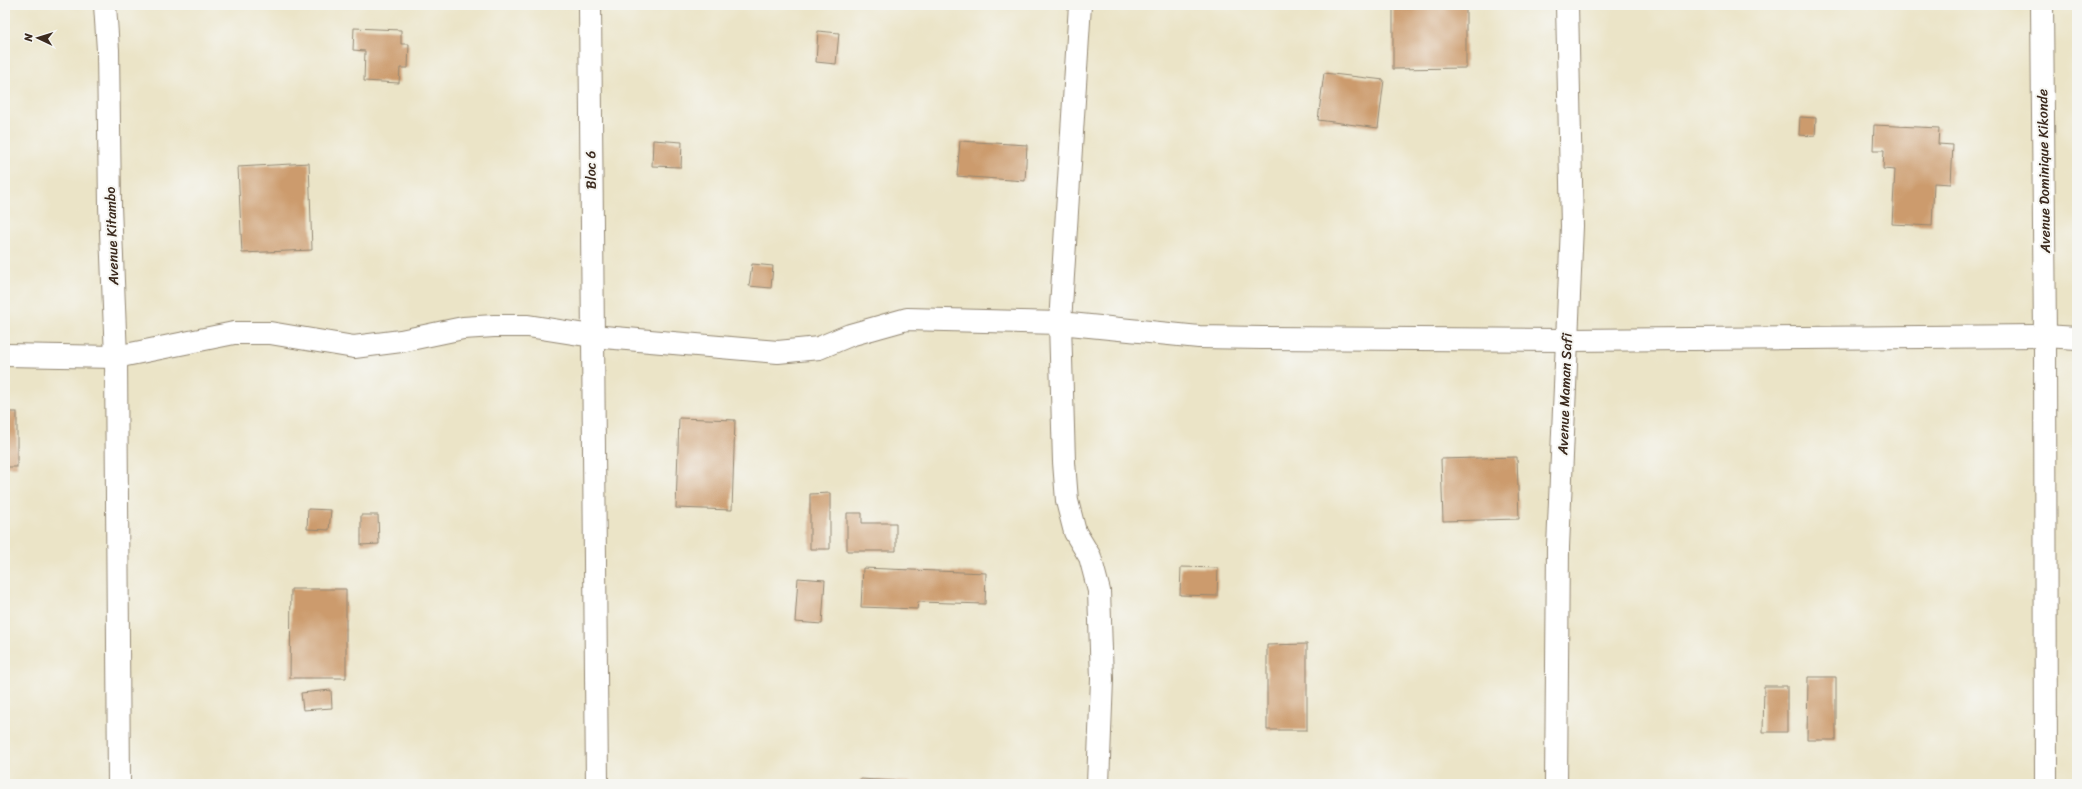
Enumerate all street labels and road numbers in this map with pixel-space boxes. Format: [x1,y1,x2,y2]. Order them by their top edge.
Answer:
street label: Avenue Dominique Kikonde [2030,89,2058,254]
street label: Bloc 6 [578,150,604,189]
street label: Avenue Kitambo [98,186,126,287]
street label: Avenue Maman Safi [1550,332,1580,456]

